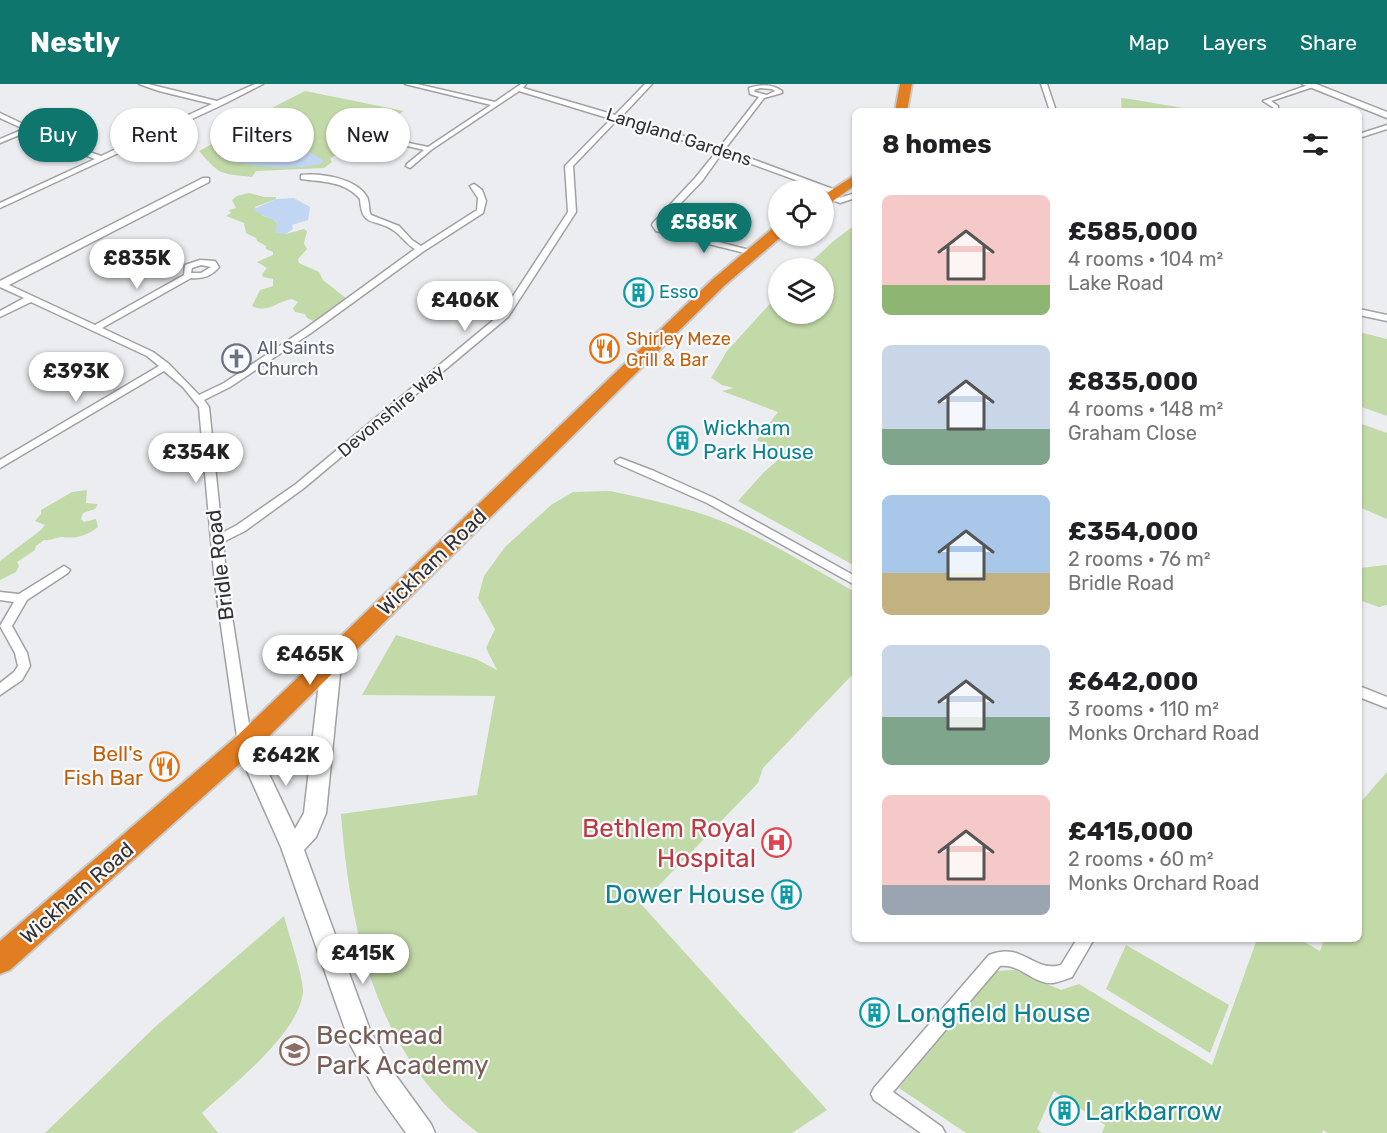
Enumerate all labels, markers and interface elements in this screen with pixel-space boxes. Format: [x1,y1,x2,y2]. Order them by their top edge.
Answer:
text: Nestly [30,26,120,59]
text: Map [1128,30,1169,55]
text: Layers [1202,30,1267,55]
text: Share [1300,30,1357,55]
street label: Langland Gardens [603,103,755,171]
chip: Buy [18,108,98,162]
chip: Rent [110,108,198,162]
chip: Filters [210,108,314,162]
chip: New [326,108,410,162]
icon: filters [1299,128,1332,161]
text: 8 homes [882,129,992,160]
map controls [768,180,834,324]
button: locate [768,180,834,246]
pin: £585K [662,203,746,254]
text: £585K [670,210,738,234]
text: £585,000 [1068,216,1198,247]
icon: home [930,219,1002,291]
pin: £835K [95,239,179,290]
text: £835K [103,246,171,270]
text: 4 rooms · 104 m² [1068,247,1223,271]
button: layers [768,258,834,324]
text: Lake Road [1068,271,1164,295]
building icon: Esso [622,276,654,308]
pin: £406K [423,281,507,332]
place label: Esso [659,281,699,303]
text: £406K [431,288,499,312]
place label: Shirley Meze Grill & Bar [626,328,731,371]
restaurant icon: Shirley Meze Grill & Bar [589,333,621,365]
place label: All Saints Church [257,337,335,380]
church icon: All Saints Church [220,342,252,374]
pin: £393K [34,352,118,403]
text: £393K [43,359,109,383]
street label: Devonshire Way [333,360,449,462]
text: £835,000 [1068,366,1198,397]
icon: home [930,369,1002,441]
text: 4 rooms · 148 m² [1068,397,1223,421]
place label: Wickham Park House [703,415,814,464]
text: Graham Close [1068,421,1197,445]
building icon: Wickham Park House [666,424,698,456]
pin: £354K [154,433,238,484]
text: £354K [162,440,230,464]
street label: Wickham Road [372,503,492,620]
street label: Bridle Road [200,508,239,622]
text: £354,000 [1068,516,1198,547]
icon: home [930,519,1002,591]
text: 2 rooms · 76 m² [1068,547,1211,571]
text: Bridle Road [1068,571,1174,595]
pin: £465K [268,635,352,686]
text: £465K [276,642,344,666]
text: £642,000 [1068,666,1198,697]
icon: home [930,669,1002,741]
text: 3 rooms · 110 m² [1068,697,1219,721]
text: Monks Orchard Road [1068,721,1260,745]
pin: £642K [244,736,328,787]
place label: Bell's Fish Bar [63,741,143,790]
text: £642K [252,743,320,767]
restaurant icon: Bell's Fish Bar [148,750,180,782]
place label: Bethlem Royal Hospital [582,813,756,874]
text: £415,000 [1068,816,1194,847]
icon: home [930,819,1002,891]
hospital icon: Bethlem Royal Hospital [761,827,793,859]
street label: Wickham Road [15,837,139,949]
text: 2 rooms · 60 m² [1068,847,1214,871]
text: Monks Orchard Road [1068,871,1260,895]
building icon: Dower House [770,878,802,910]
place label: Dower House [605,879,765,910]
pin: £415K [321,934,405,985]
text: £415K [331,941,395,965]
building icon: Longfield House [859,997,891,1029]
place label: Longfield House [896,998,1091,1029]
place label: Beckmead Park Academy [316,1020,489,1081]
school or university icon: Beckmead Park Academy [279,1034,311,1066]
building icon: Larkbarrow [1048,1095,1080,1127]
place label: Larkbarrow [1085,1096,1222,1127]

